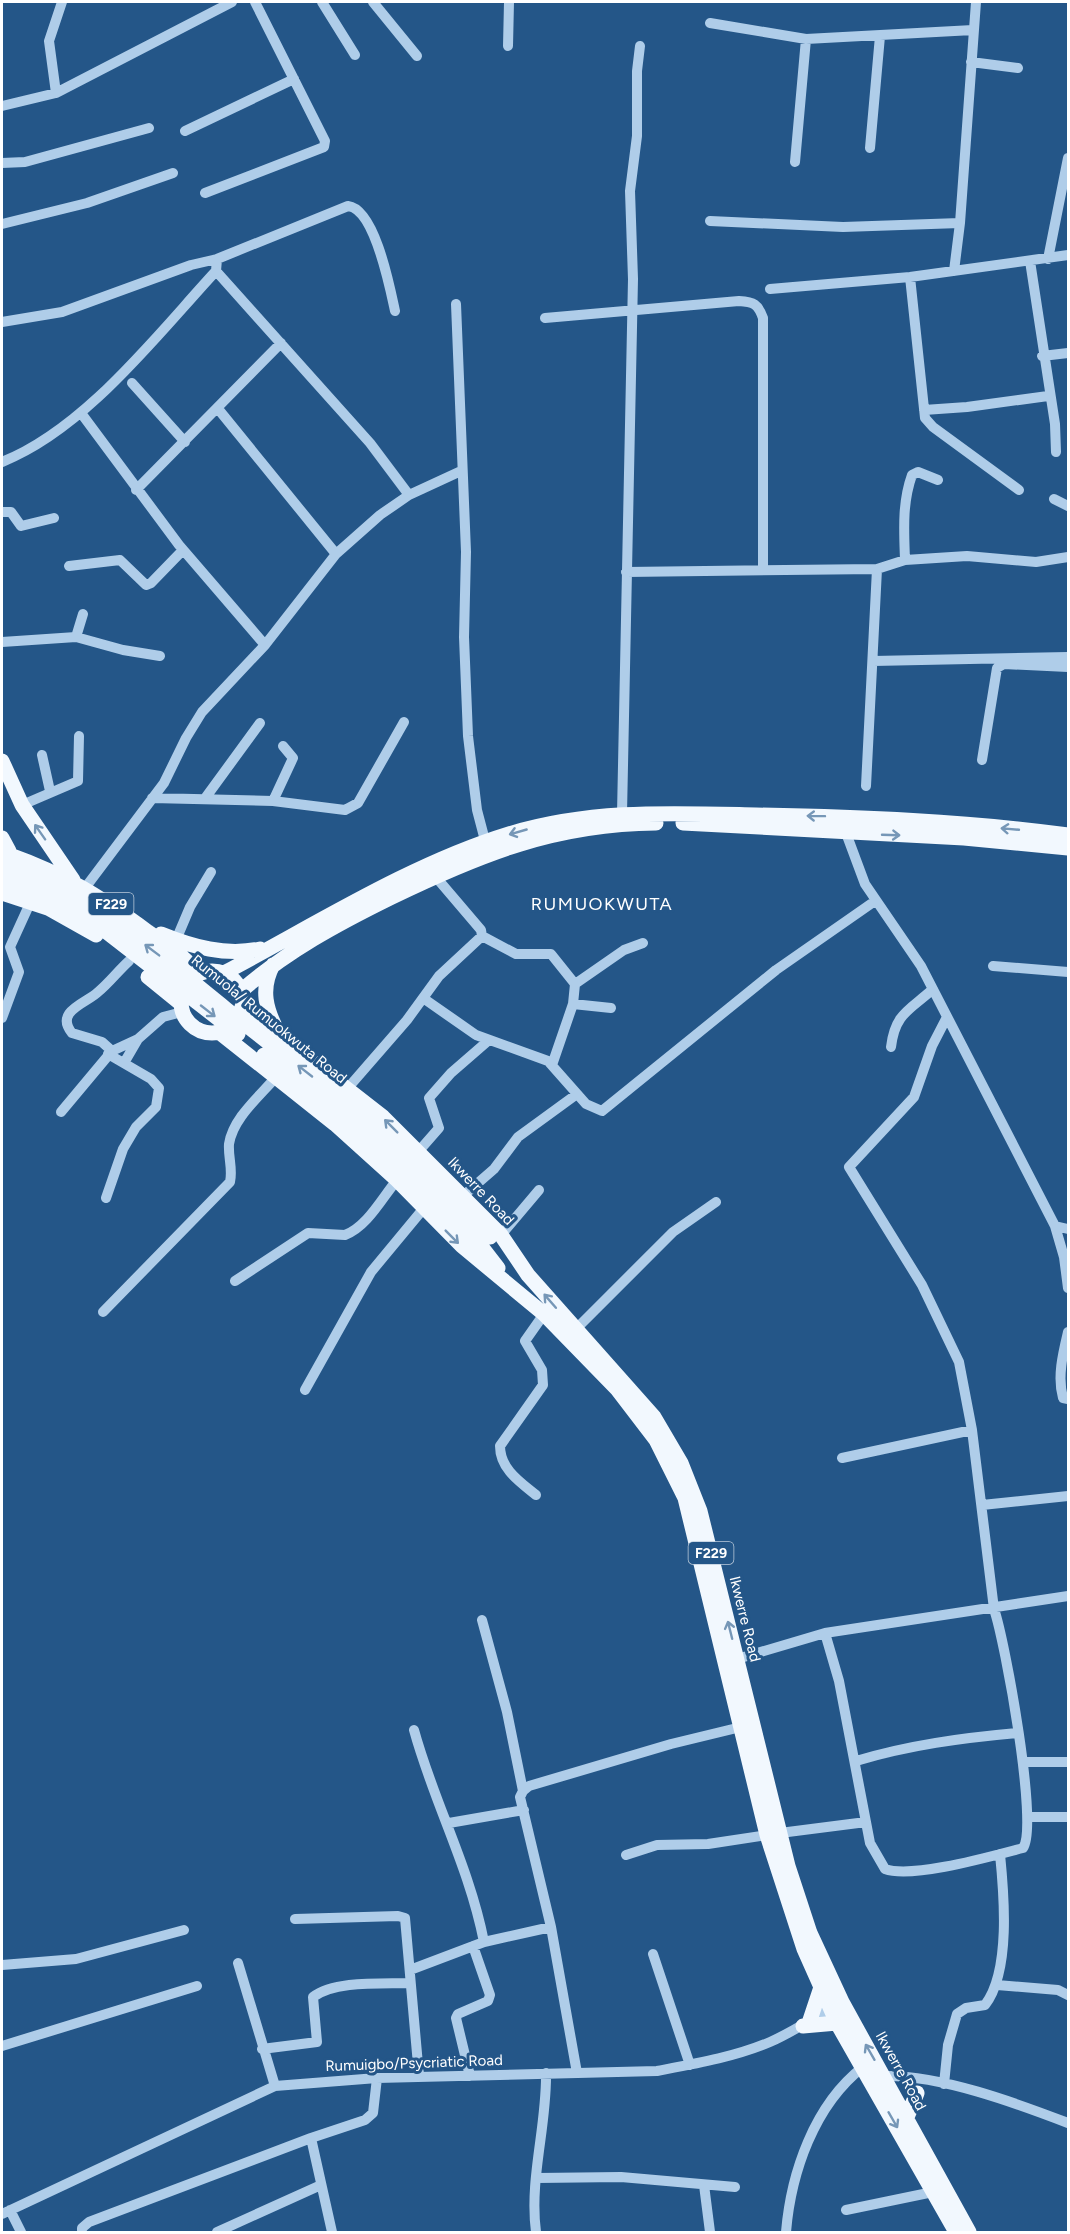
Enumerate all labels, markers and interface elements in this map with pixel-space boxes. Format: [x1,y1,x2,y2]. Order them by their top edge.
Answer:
one-way arrow [806,810,826,822]
one-way arrow [1001,823,1021,834]
one-way arrow [34,825,46,841]
one-way arrow [509,826,528,838]
one-way arrow [880,829,900,841]
road number: F229 [88,893,134,915]
district label: RUMUOKWUTA [531,893,673,915]
one-way arrow [144,943,160,956]
street label: Rumuola/ Rumuokwuta Road [188,951,350,1087]
one-way arrow [200,1004,216,1017]
one-way arrow [297,1064,313,1077]
one-way arrow [384,1118,399,1133]
street label: Ikwerre Road [444,1153,518,1229]
one-way arrow [445,1229,460,1244]
one-way arrow [543,1293,557,1308]
road number: F229 [688,1542,734,1564]
street label: Ikwerre Road [726,1574,764,1664]
one-way arrow [723,1621,735,1640]
street label: Ikwerre Road [872,2028,930,2114]
one-way arrow [864,2044,876,2061]
street label: Rumuigbo/Psycriatic Road [325,2051,503,2075]
one-way arrow [887,2112,899,2129]

